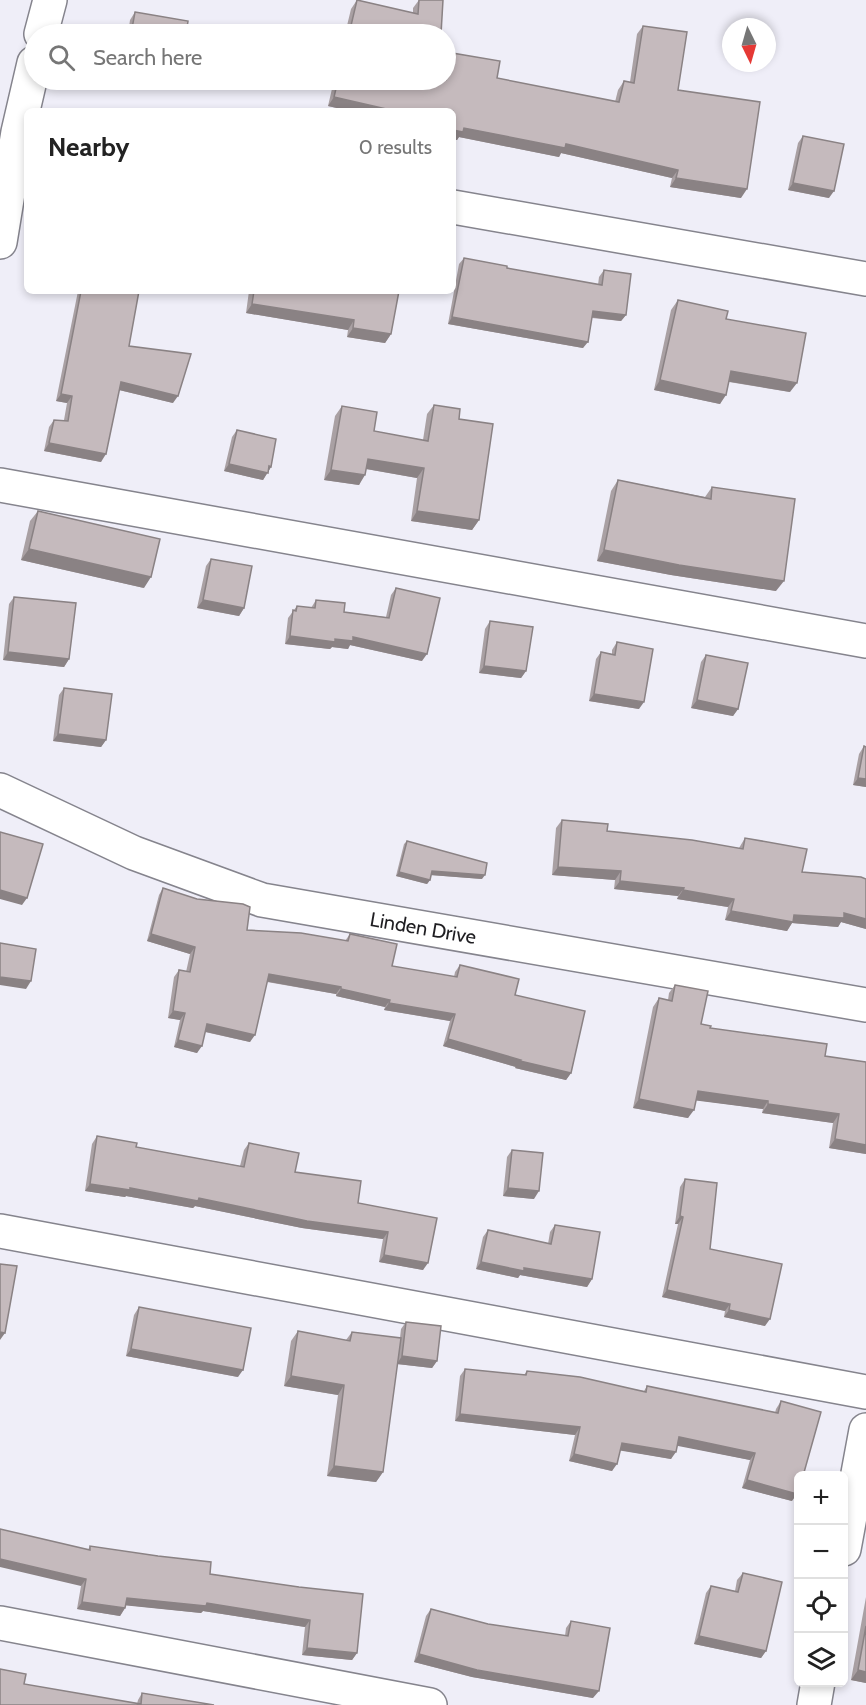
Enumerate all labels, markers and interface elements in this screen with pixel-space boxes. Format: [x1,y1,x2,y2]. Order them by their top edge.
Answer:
north arrow [722,18,776,72]
search box [24,24,456,90]
icon: search [45,41,78,74]
text: Search here [93,44,202,71]
text: Nearby [48,131,129,163]
text: 0 results [359,135,432,159]
street label: Linden Drive [368,907,478,949]
map controls [794,1471,848,1687]
button: + [794,1471,848,1525]
button: − [794,1525,848,1579]
button: locate [794,1579,848,1633]
button: layers [794,1633,848,1687]

